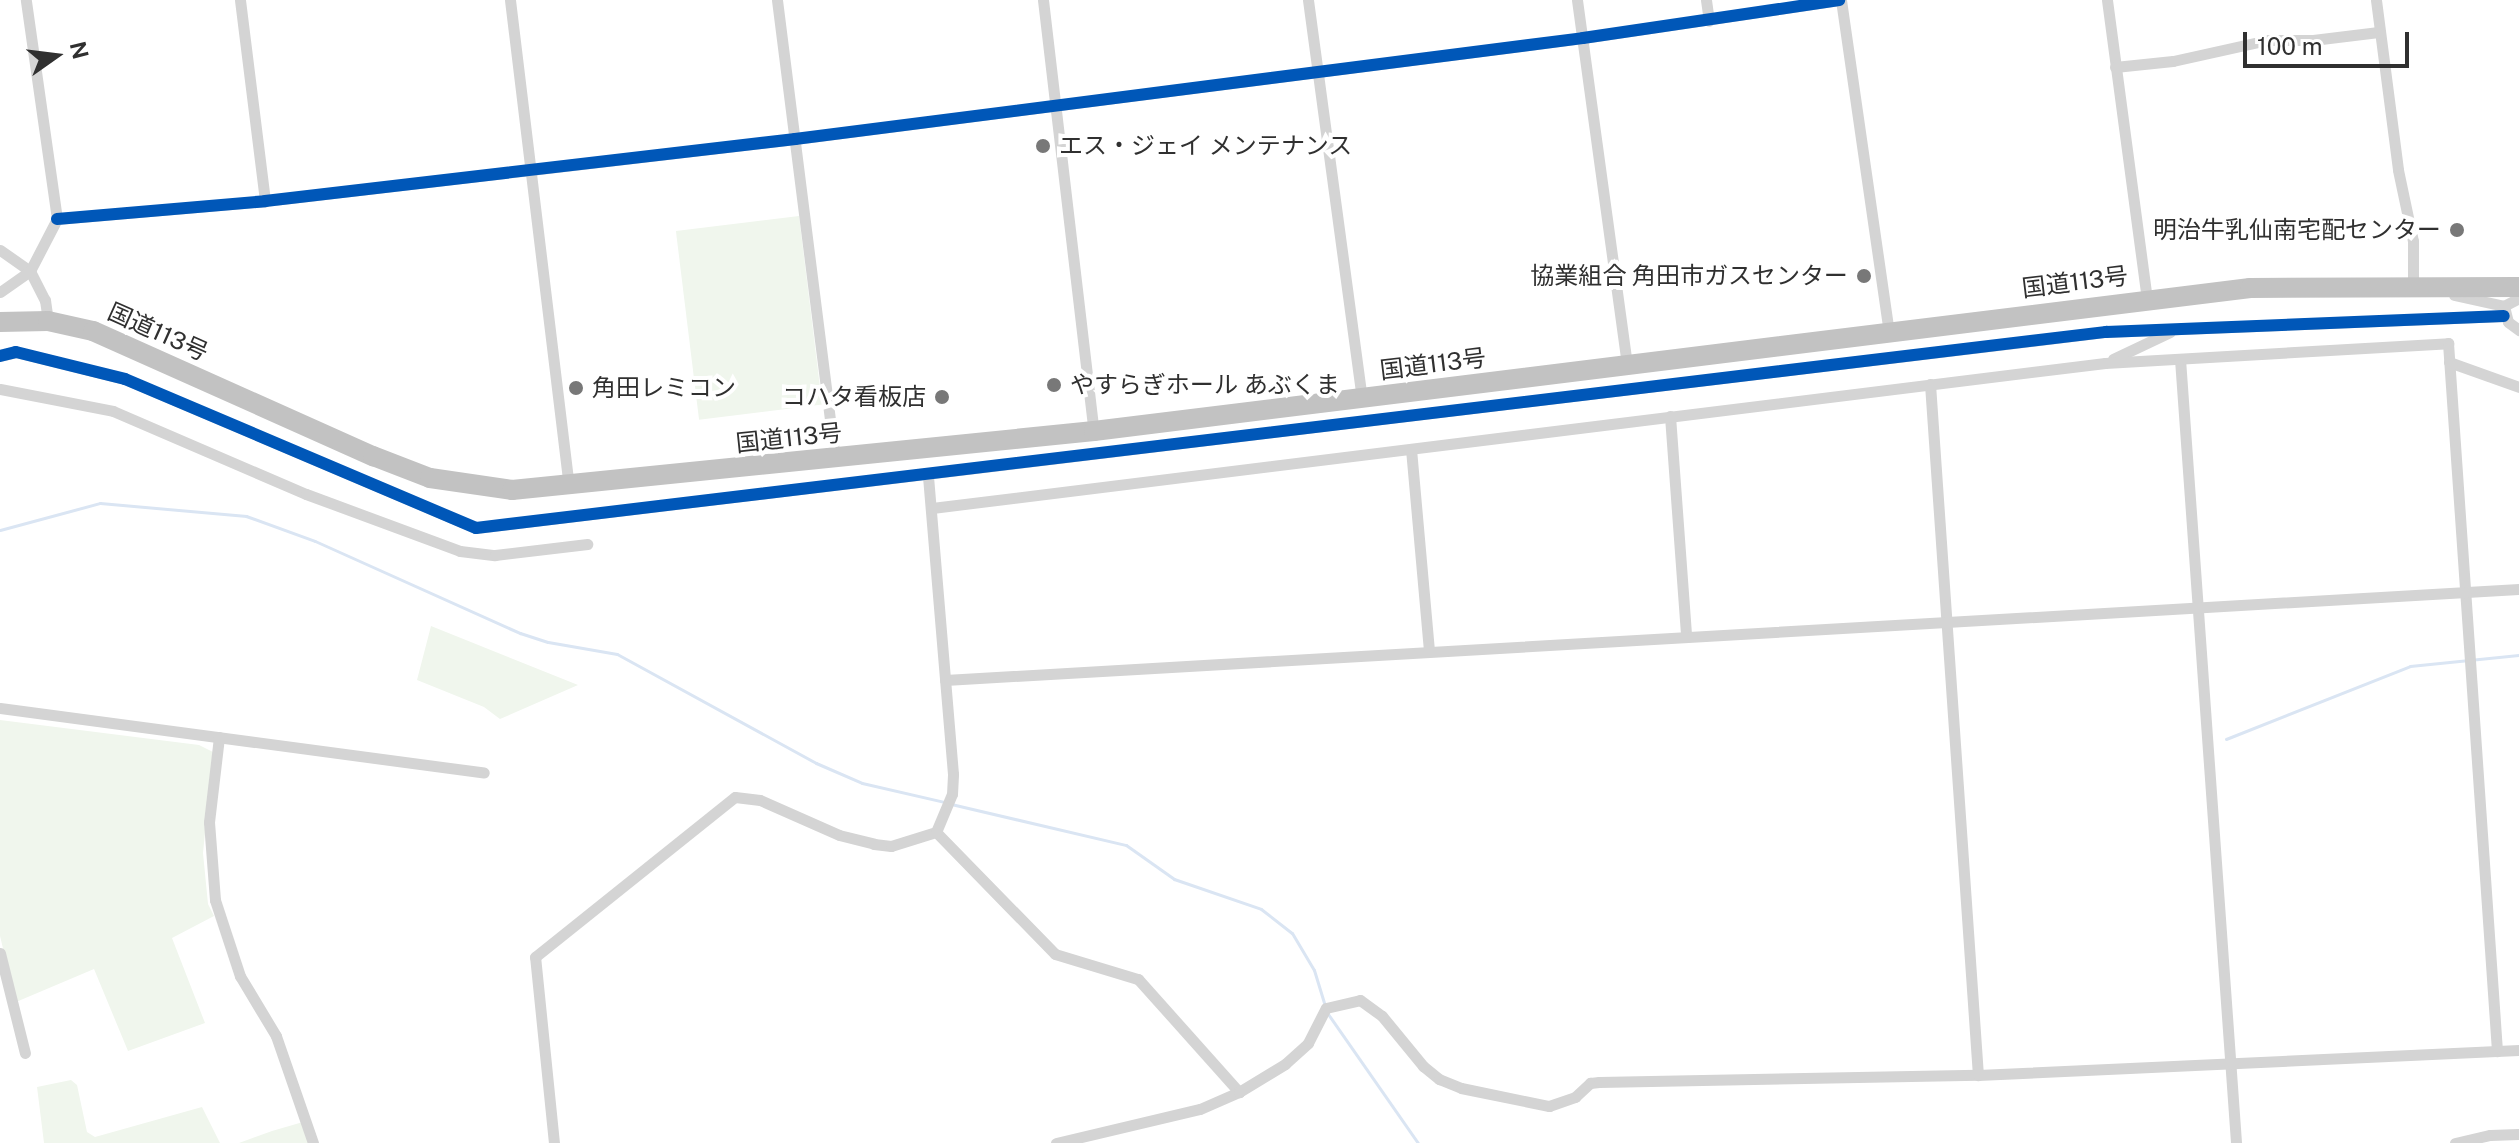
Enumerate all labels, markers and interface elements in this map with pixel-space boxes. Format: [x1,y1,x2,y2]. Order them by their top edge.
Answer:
north arrow [16,16,96,96]
scale bar [2247,16,2413,66]
text: 100 m [2257,32,2323,60]
text: N [65,39,94,62]
place label: エス・ジェイ メンテナンス [1059,132,1353,160]
marker: エス・ジェイ メンテナンス [1034,137,1052,155]
place label: 明治牛乳仙南宅配センター [2153,216,2441,244]
marker: 明治牛乳仙南宅配センター [2448,221,2466,239]
street label: 国道113号 [2020,261,2130,303]
place label: 協業組合 角田市ガスセンター [1530,262,1848,290]
marker: 協業組合 角田市ガスセンター [1855,267,1873,285]
street label: 国道113号 [103,297,213,367]
street label: 国道113号 [1378,343,1488,385]
place label: やすらぎホール あぶくま [1070,371,1340,399]
place label: 角田レミコン [592,374,736,402]
marker: やすらぎホール あぶくま [1045,376,1063,394]
marker: 角田レミコン [567,379,585,397]
place label: コハタ看板店 [782,383,926,411]
marker: コハタ看板店 [933,388,951,406]
street label: 国道113号 [734,418,844,458]

